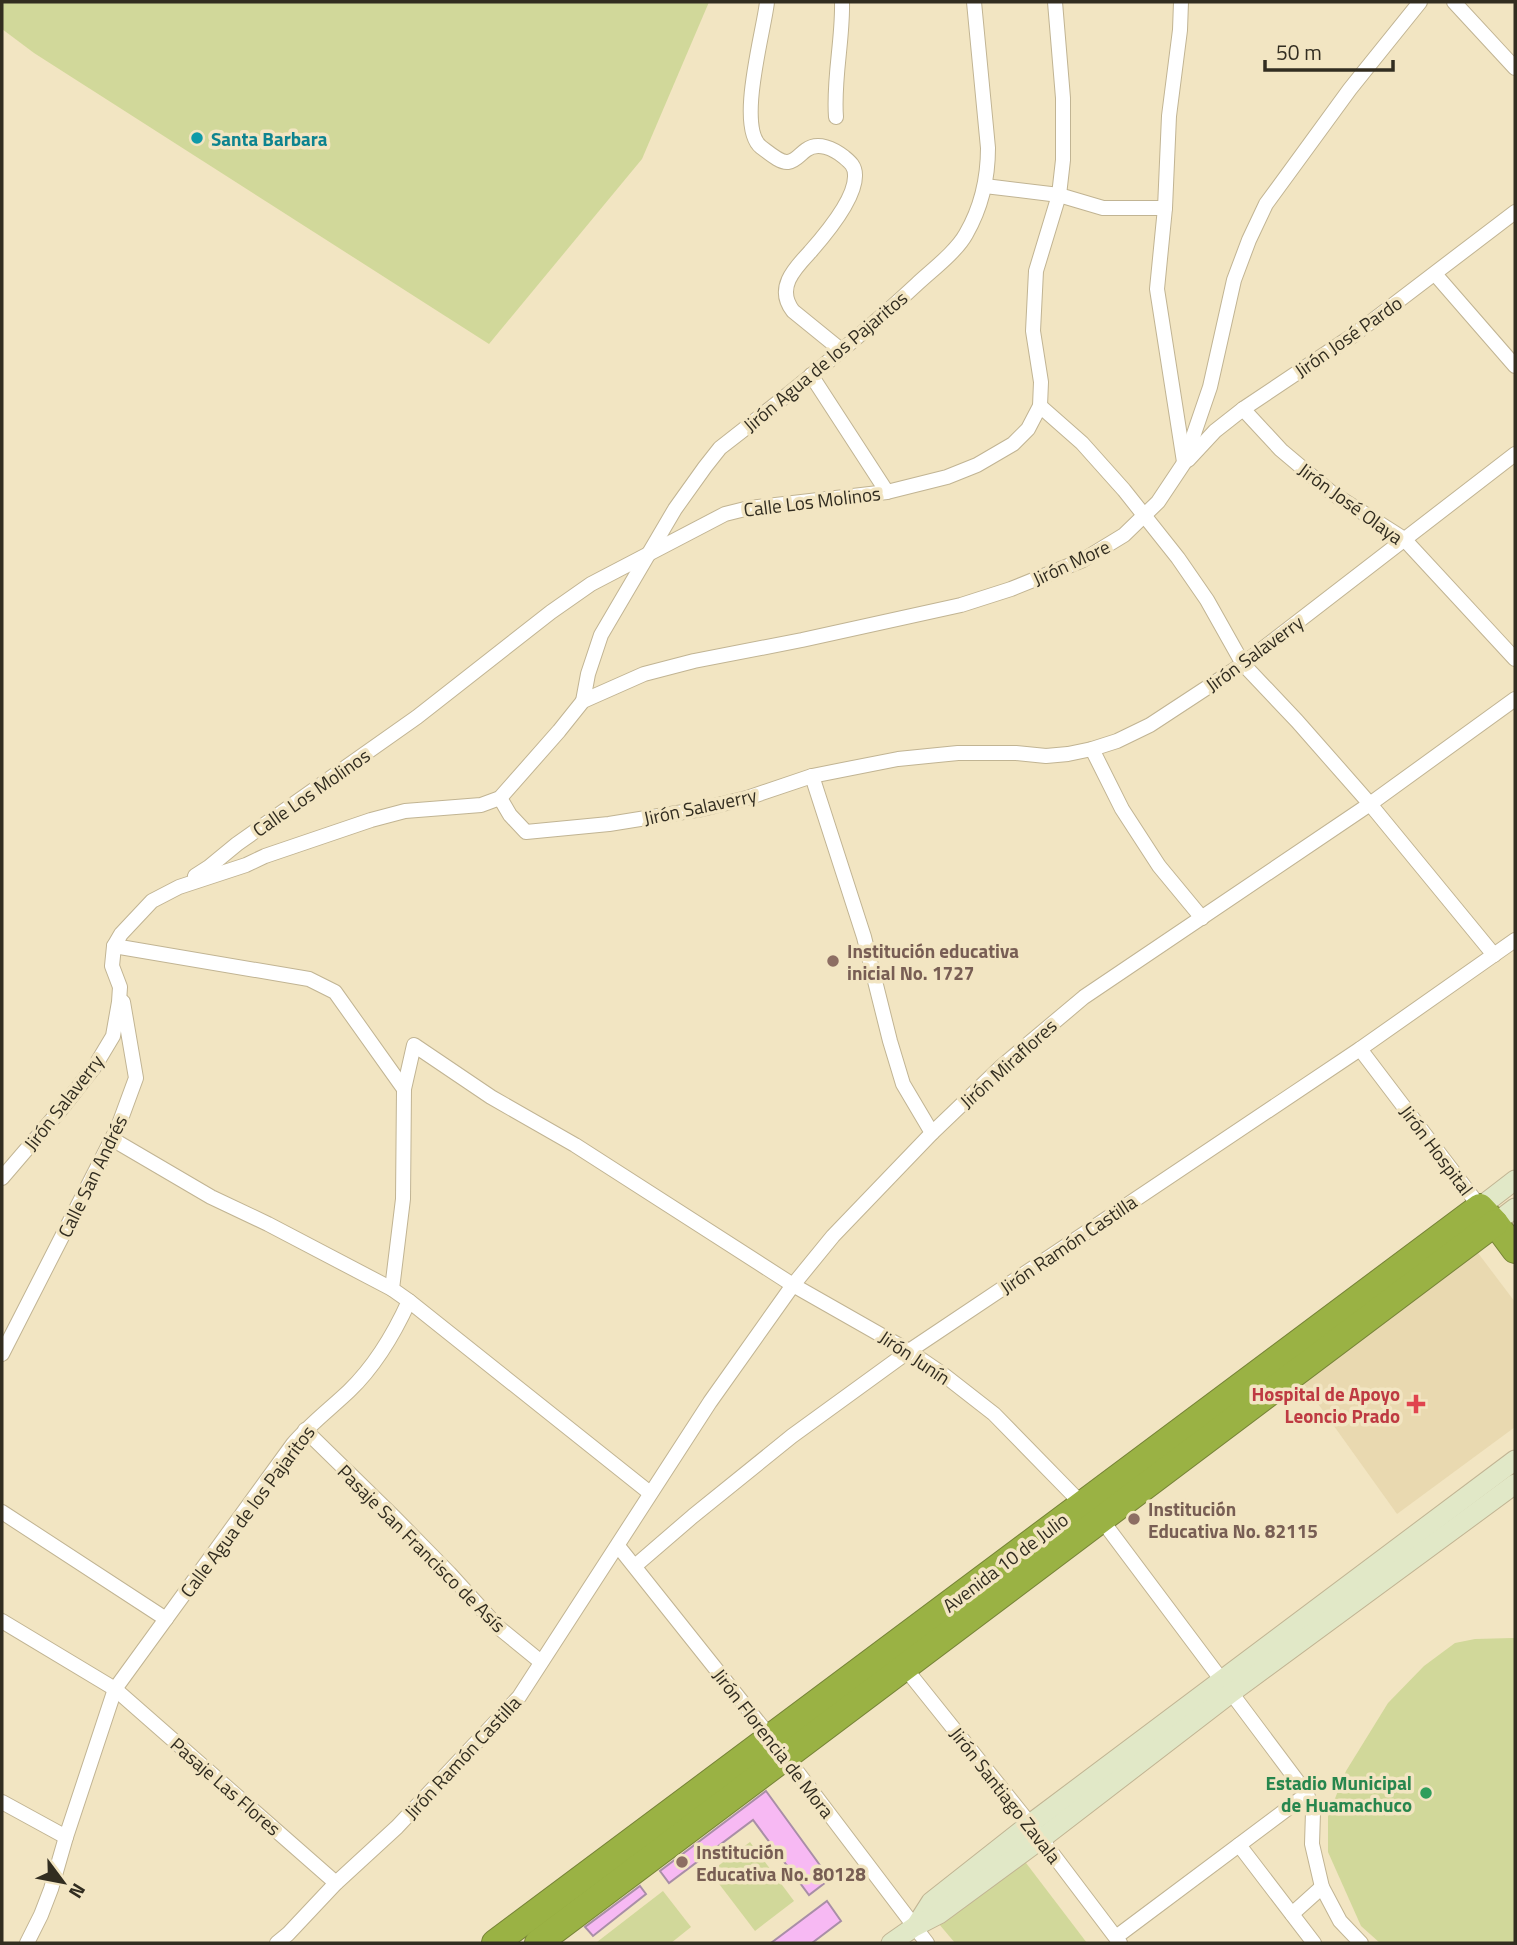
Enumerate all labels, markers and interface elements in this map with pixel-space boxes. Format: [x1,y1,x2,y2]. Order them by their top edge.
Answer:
scale bar [1265,28,1393,72]
text: 50 m [1276,36,1322,68]
place label: Santa Barbara [211,124,328,153]
marker: Santa Barbara [189,130,205,146]
street label: Jirón Agua de los Pajaritos [736,283,914,439]
street label: Jirón José Pardo [1288,288,1408,384]
street label: Jirón José Olaya [1293,455,1410,551]
street label: Calle Los Molinos [742,478,882,524]
street label: Jirón More [1028,531,1114,593]
street label: Jirón Salaverry [1199,607,1309,699]
street label: Calle Los Molinos [246,740,376,843]
street label: Jirón Salaverry [641,780,759,832]
place label: Institución educativa inicial No. 1727 [847,936,1019,987]
marker: Institución educativa inicial No. 1727 [825,953,841,969]
street label: Jirón Miraflores [953,1011,1063,1115]
street label: Jirón Salaverry [16,1048,110,1156]
street label: Jirón Hospital [1393,1099,1481,1201]
street label: Calle San Andrés [50,1110,134,1242]
street label: Jirón Ramón Castilla [994,1187,1143,1301]
street label: Jirón Junín [873,1322,957,1392]
place label: Hospital de Apoyo Leoncio Prado [1252,1379,1400,1430]
marker: Hospital de Apoyo Leoncio Prado [1406,1394,1426,1414]
street label: Calle Agua de los Pajaritos [173,1419,322,1603]
street label: Pasaje San Francisco de Asís [331,1457,513,1639]
place label: Institución Educativa No. 82115 [1148,1494,1318,1545]
street label: Avenida 10 de Julio [936,1505,1074,1619]
marker: Institución Educativa No. 82115 [1126,1511,1142,1527]
street label: Jirón Florencia de Mora [706,1662,842,1824]
street label: Jirón Ramón Castilla [397,1688,527,1825]
street label: Jirón Santiago Zavala [943,1720,1069,1870]
street label: Pasaje Las Flores [164,1730,288,1842]
place label: Estadio Municipal de Huamachuco [1265,1768,1412,1819]
marker: Estadio Municipal de Huamachuco [1418,1785,1434,1801]
place label: Institución Educativa No. 80128 [696,1837,866,1888]
north arrow [28,1847,98,1917]
marker: Institución Educativa No. 80128 [674,1854,690,1870]
text: N [62,1878,94,1905]

